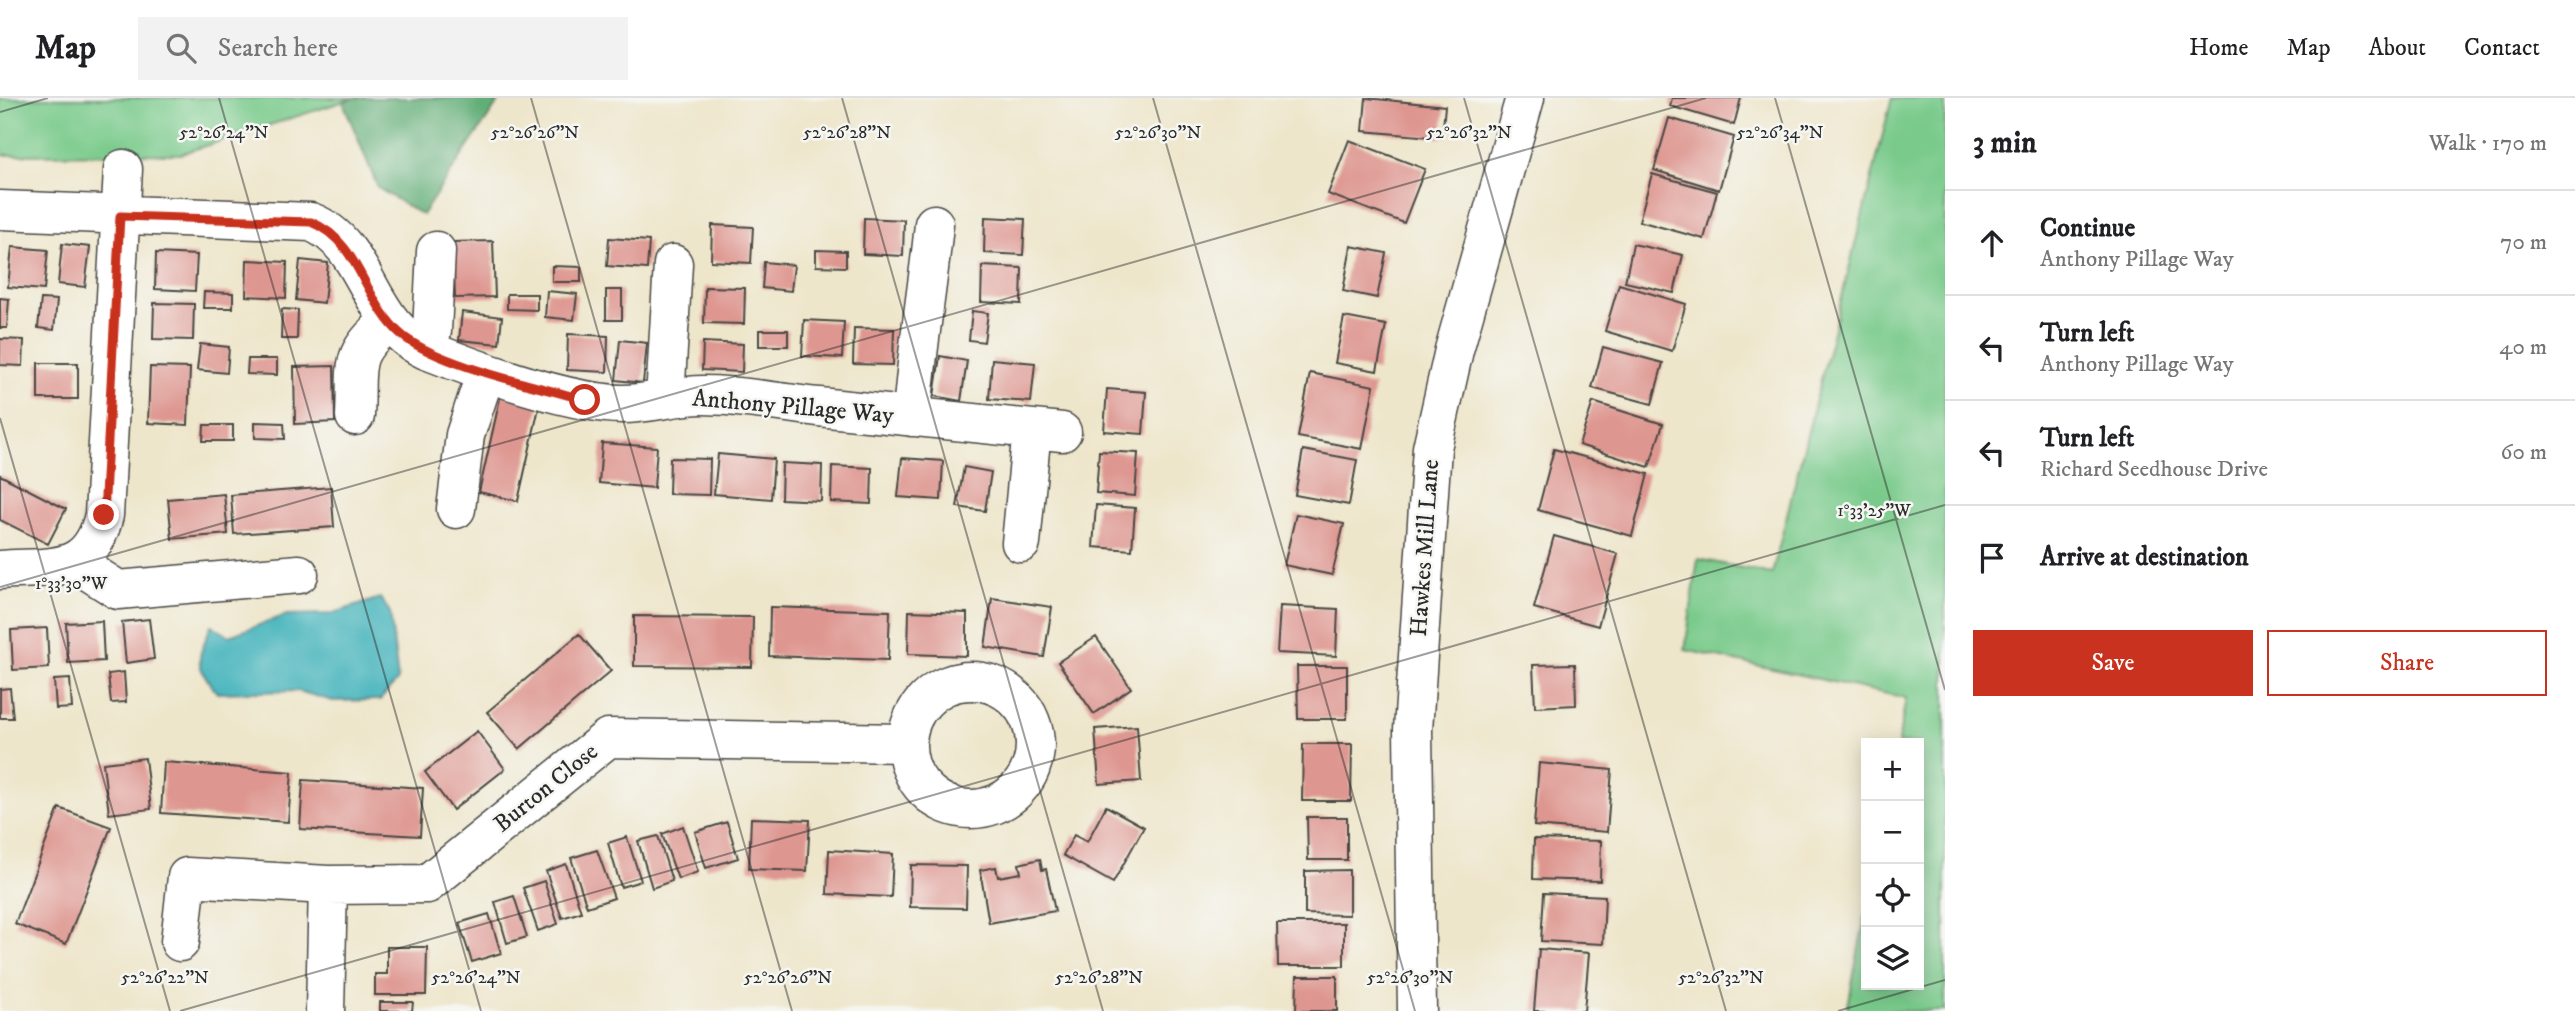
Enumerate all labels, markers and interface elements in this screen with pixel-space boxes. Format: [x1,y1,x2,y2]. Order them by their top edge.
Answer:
search box [138,17,628,80]
text: Map [35,28,96,69]
icon: search [162,29,200,67]
text: Search here [218,32,338,65]
text: Home [2189,33,2248,63]
text: Map [2286,33,2331,63]
text: About [2369,33,2426,63]
text: Contact [2464,33,2540,63]
text: 52°26'24"N [179,122,269,144]
text: 52°26'26"N [491,122,579,144]
text: 52°26'28"N [803,122,891,144]
text: 52°26'30"N [1115,122,1201,144]
text: 52°26'32"N [1426,122,1512,144]
text: 52°26'34"N [1736,122,1824,144]
text: 3 min [1973,125,2037,162]
text: Walk · 170 m [2429,129,2547,158]
text: Continue [2040,212,2135,245]
icon: ahead [1973,224,2011,262]
text: 70 m [2500,228,2547,257]
text: Anthony Pillage Way [2040,245,2234,274]
text: Turn left [2040,317,2134,350]
icon: left [1973,329,2011,367]
text: 40 m [2499,333,2547,362]
text: Anthony Pillage Way [2040,350,2234,379]
street label: Anthony Pillage Way [691,383,896,431]
route start [569,384,600,415]
text: Turn left [2040,422,2134,455]
icon: left [1973,434,2011,472]
text: 60 m [2500,438,2547,467]
text: Richard Seedhouse Drive [2040,455,2268,484]
street label: Hawkes Mill Lane [1404,458,1446,638]
route end [88,499,119,530]
text: 1°33'25"W [1837,500,1911,522]
icon: arrive [1973,539,2011,577]
text: Arrive at destination [2040,541,2249,574]
text: 1°33'30"W [35,573,108,595]
button: Save [1973,630,2253,696]
button: Share [2267,630,2547,696]
street label: Burton Close [488,737,604,839]
map controls [1861,738,1924,990]
button: + [1861,738,1924,801]
button: − [1861,801,1924,864]
button: locate [1861,864,1924,927]
button: layers [1861,927,1924,990]
text: 52°26'22"N [121,967,209,989]
text: 52°26'24"N [431,967,521,989]
text: 52°26'26"N [744,967,832,989]
text: 52°26'28"N [1055,967,1143,989]
text: 52°26'30"N [1367,967,1453,989]
text: 52°26'32"N [1678,967,1764,989]

